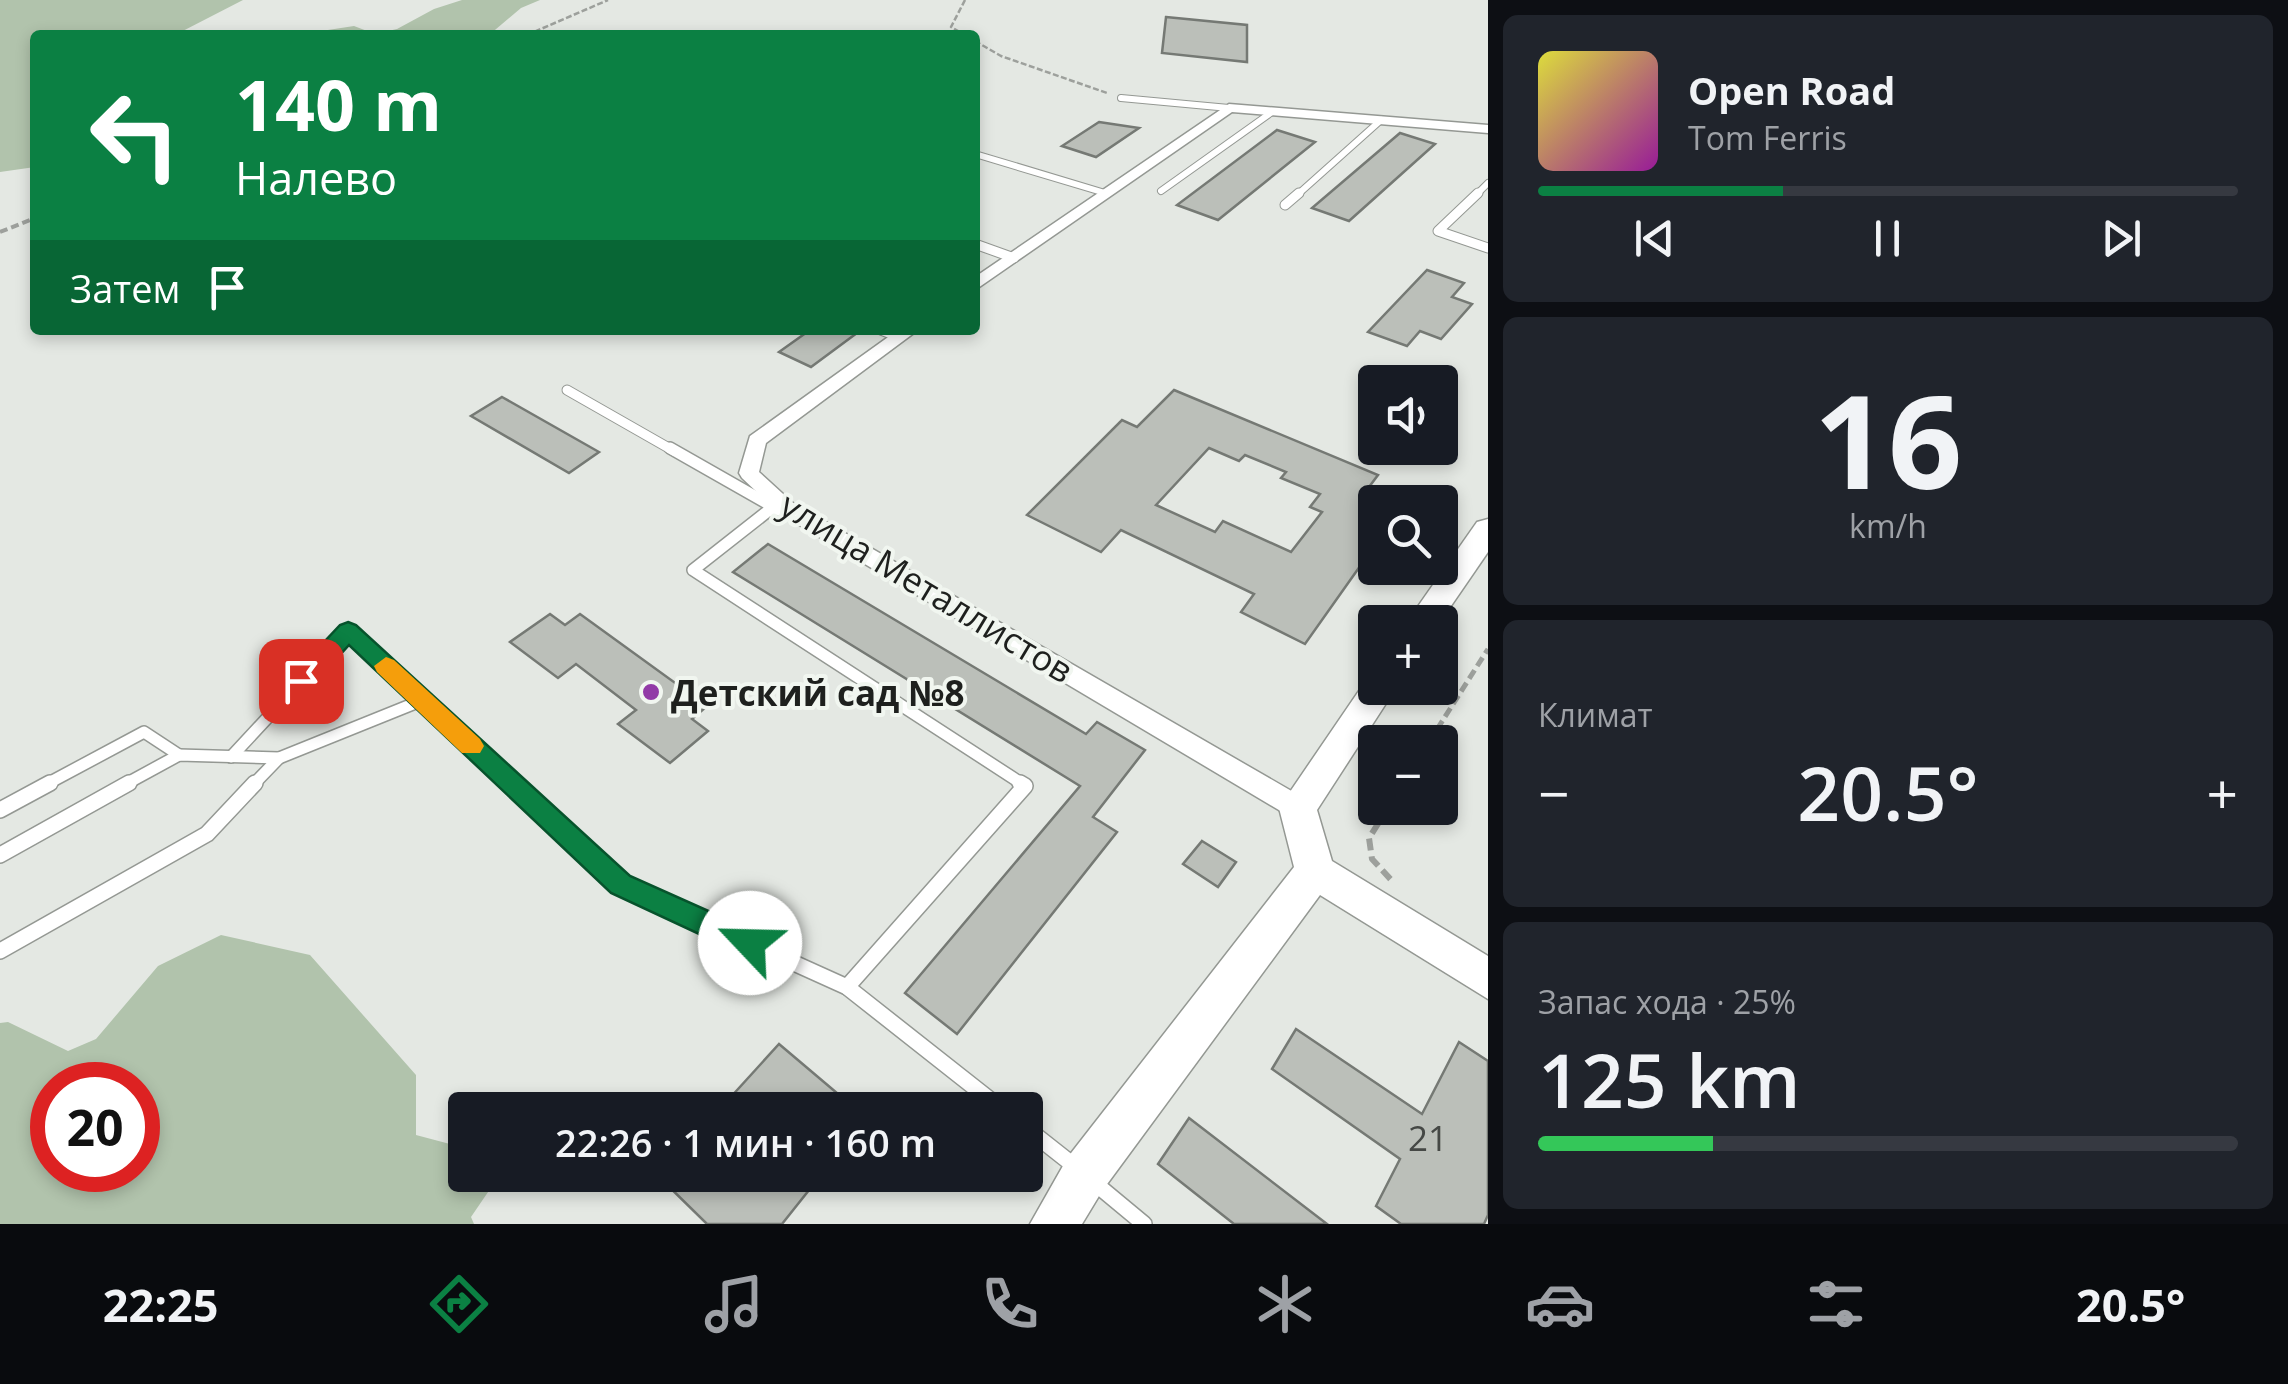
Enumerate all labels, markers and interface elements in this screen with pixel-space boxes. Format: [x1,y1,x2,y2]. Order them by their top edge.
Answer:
text: 140 m [235,56,442,152]
text: Open Road [1688,64,1895,116]
icon: left [70,70,200,200]
text: Tom Ferris [1688,116,1847,159]
text: Налево [235,147,397,208]
icon: previous [1627,211,1682,266]
icon: pause [1860,211,1915,266]
icon: next [2094,211,2149,266]
icon: arrive [200,260,255,315]
text: Затем [70,262,180,314]
text: 16 [1814,350,1962,527]
map controls [1358,365,1458,825]
button: sound [1358,365,1458,465]
street label: улица Металлистов [772,481,1082,693]
button: search [1358,485,1458,585]
text: km/h [1849,504,1927,547]
button: + [1358,605,1458,705]
pin [259,639,344,724]
icon: arrive [274,654,329,709]
place label: Детский сад №8 [671,669,964,716]
marker: Детский сад №8 [640,681,662,703]
text: Климат [1538,693,1652,736]
button: − [1358,725,1458,825]
text: 20.5° [1797,741,1979,843]
text: − [1538,755,1569,830]
text: + [2207,755,2238,830]
position arrow [698,891,802,995]
text: Запас хода · 25% [1538,980,1796,1023]
text: 125 km [1538,1028,1801,1130]
speed limit sign: 20 [30,1062,160,1192]
house number: 21 [1408,1114,1448,1161]
text: 22:26 · 1 мин · 160 m [555,1116,936,1168]
icon: directions [424,1269,494,1339]
icon: music [699,1269,769,1339]
icon: phone [975,1269,1045,1339]
icon: climate [1250,1269,1320,1339]
icon: car [1525,1269,1595,1339]
icon: filters [1801,1269,1871,1339]
text: 22:25 [103,1274,218,1335]
text: 20.5° [2076,1274,2185,1335]

